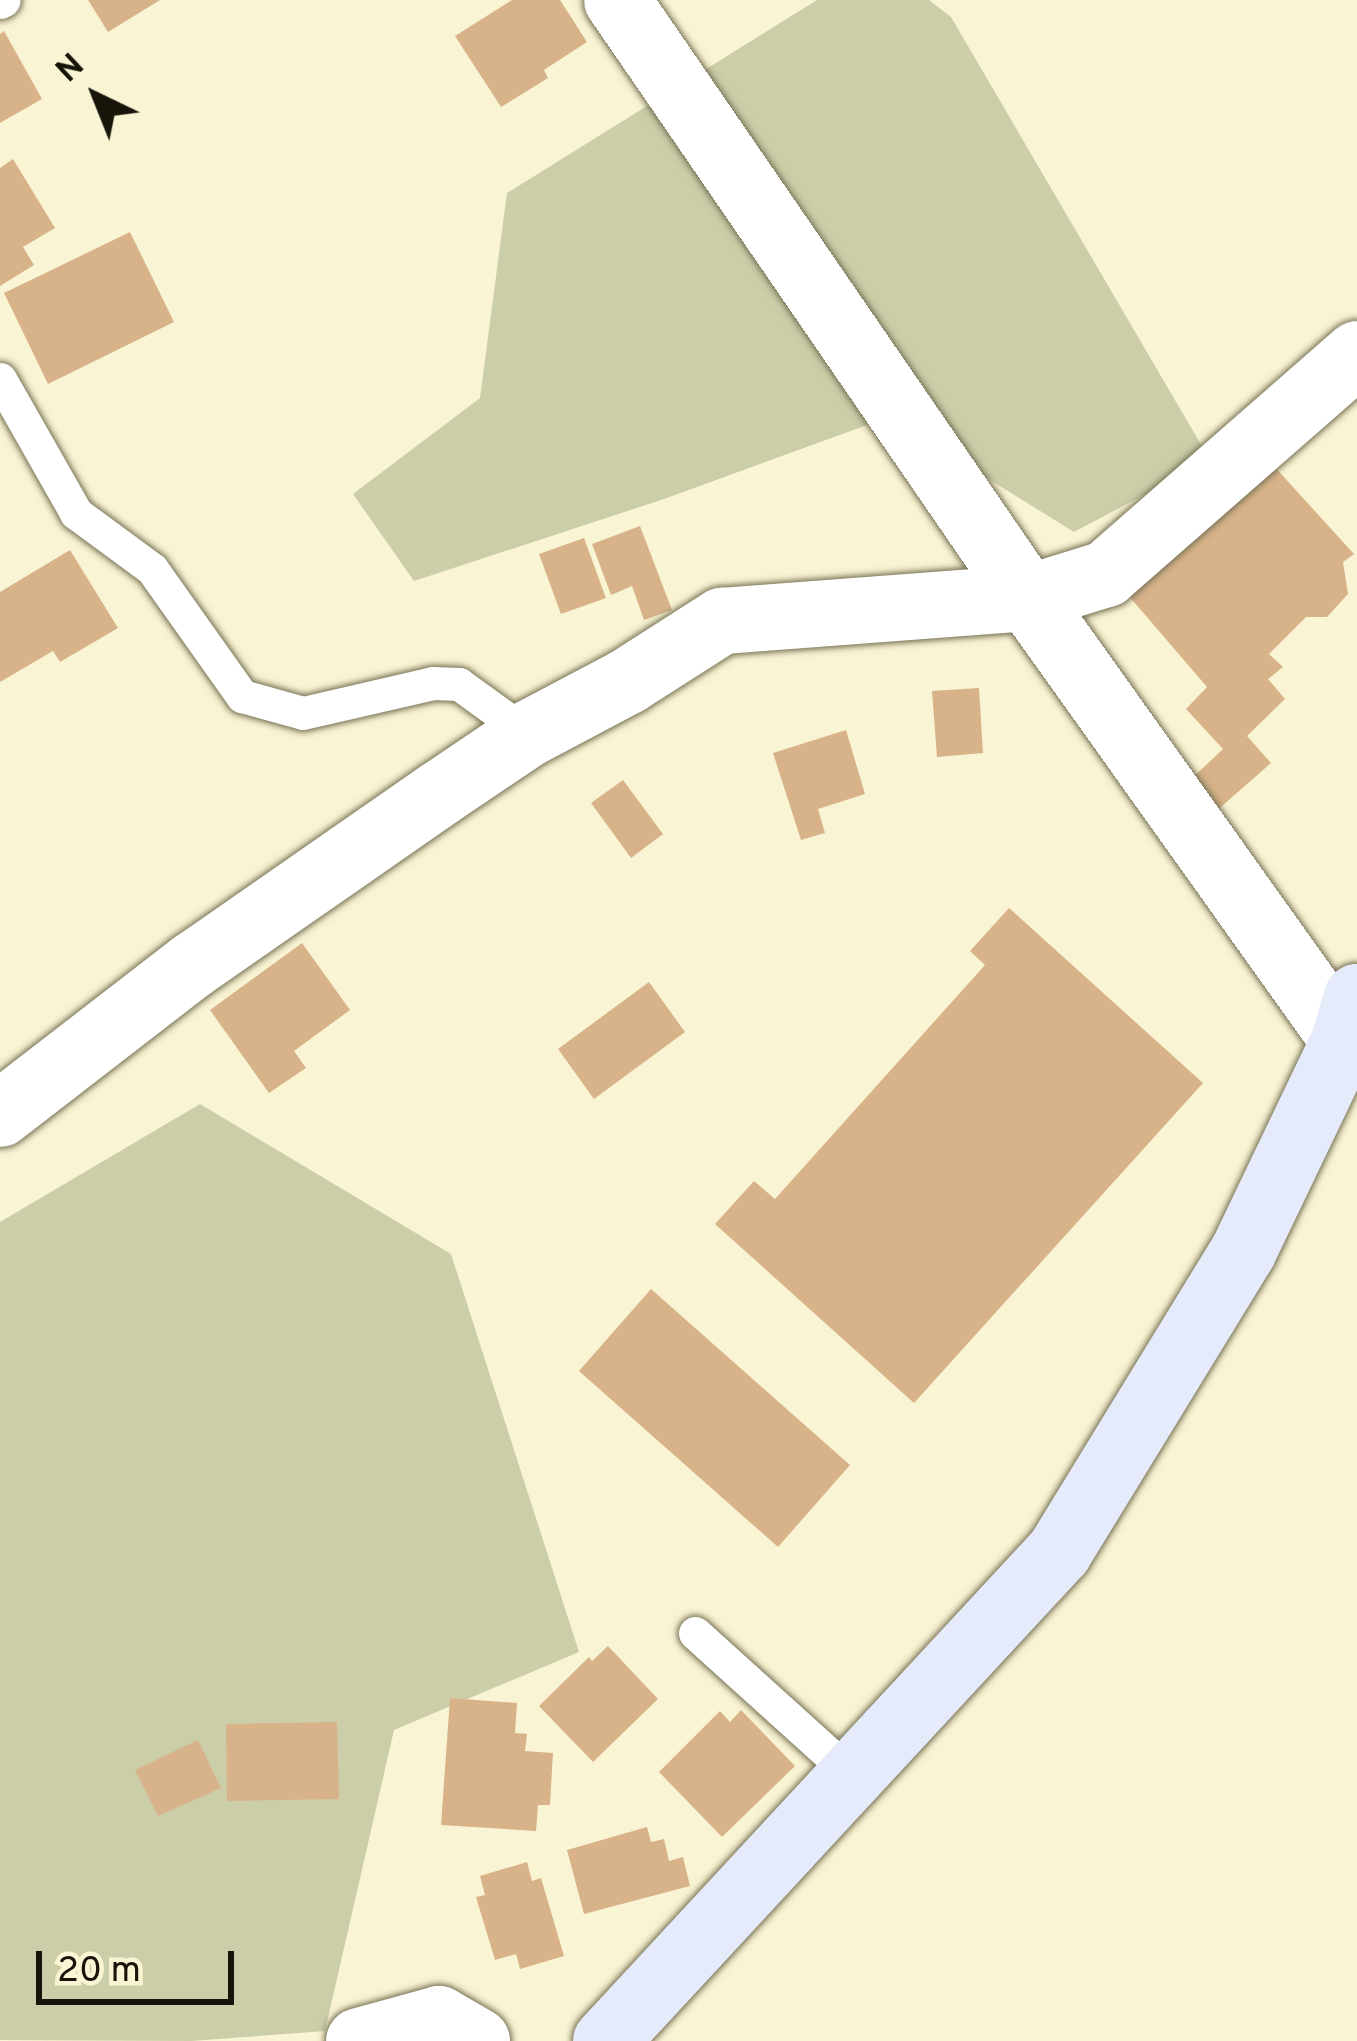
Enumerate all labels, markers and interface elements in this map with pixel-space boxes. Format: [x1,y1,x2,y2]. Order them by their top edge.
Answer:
north arrow [36,36,156,156]
text: N [48,46,94,93]
scale bar [42,1927,240,2001]
text: 20 m [57,1949,141,1995]

